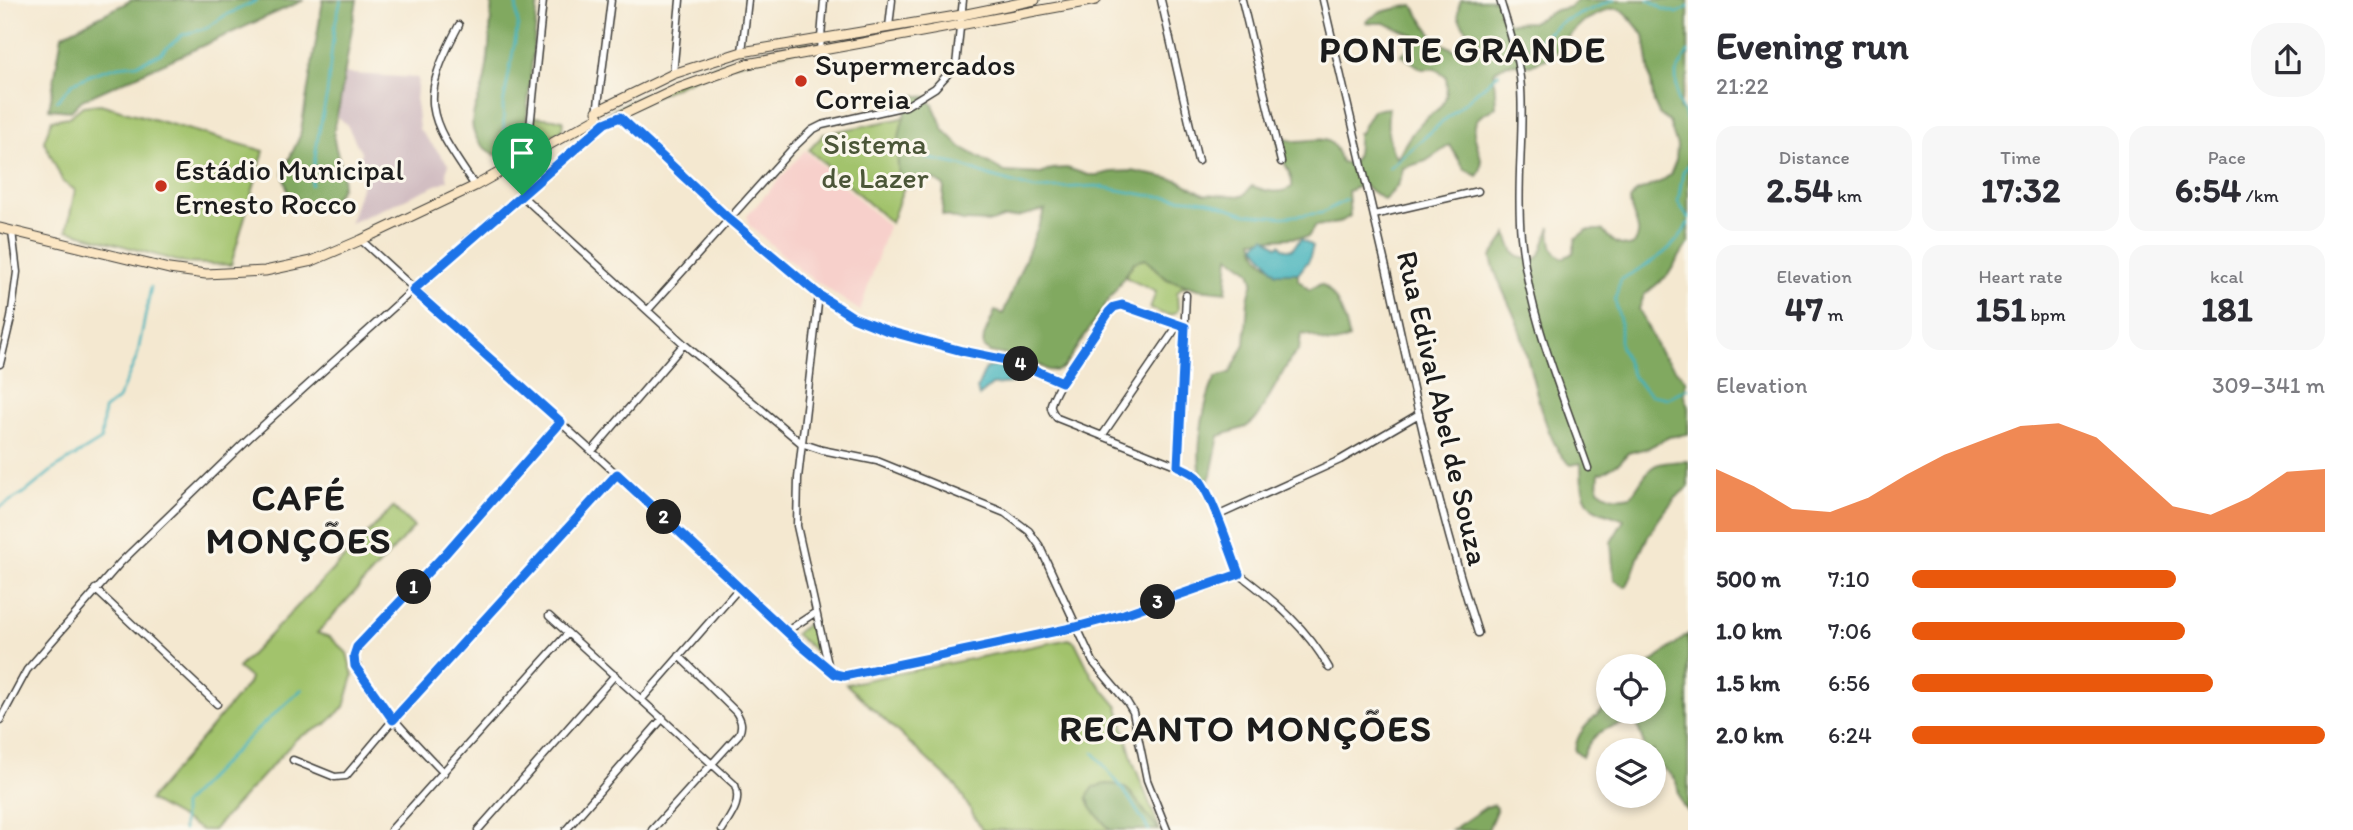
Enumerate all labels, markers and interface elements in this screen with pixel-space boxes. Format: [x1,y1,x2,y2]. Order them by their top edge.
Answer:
text: Evening run [1716,23,1909,69]
button: share [2251,23,2325,97]
district label: PONTE GRANDE [1319,27,1607,71]
place label: Supermercados Correia [815,46,1016,117]
text: 21:22 [1716,72,1769,100]
marker: Supermercados Correia [793,73,809,89]
pin [492,123,552,195]
park label: Sistema de Lazer [821,125,929,196]
icon: arrive [503,134,541,172]
text: Distance [1779,146,1850,169]
text: Time [2000,146,2041,169]
text: Pace [2208,146,2246,169]
place label: Estádio Municipal Ernesto Rocco [175,151,404,222]
text: 2.54 [1766,169,1833,211]
text: 17:32 [1981,169,2060,211]
text: 6:54 [2175,169,2241,211]
marker: Estádio Municipal Ernesto Rocco [153,178,169,194]
text: km [1833,184,1862,207]
text: /km [2241,184,2279,207]
street label: Rua Edival Abel de Souza [1389,247,1497,569]
text: Elevation [1776,265,1852,288]
text: Heart rate [1978,265,2063,288]
text: kcal [2210,265,2244,288]
text: 47 [1785,288,1823,330]
text: 151 [1975,288,2026,330]
text: 181 [2201,288,2253,330]
text: m [1823,303,1844,326]
text: bpm [2026,303,2066,326]
pin: 4 [1004,346,1038,382]
text: 4 [1015,352,1026,375]
text: Elevation [1716,371,1807,399]
text: 309–341 m [2212,371,2325,399]
district label: CAFÉ MONÇÕES [206,475,392,562]
pin: 2 [646,500,682,534]
text: 2 [659,505,669,528]
text: 500 m [1716,565,1781,593]
text: 7:10 [1828,565,1870,593]
pin: 1 [396,570,432,604]
text: 1 [409,575,418,598]
pin: 3 [1140,584,1176,620]
text: 3 [1152,590,1163,613]
text: 1.0 km [1716,617,1782,645]
text: 7:06 [1828,617,1871,645]
map controls [1596,654,1666,808]
button: locate [1596,654,1666,724]
text: 1.5 km [1716,669,1780,697]
text: 6:56 [1828,669,1870,697]
district label: RECANTO MONÇÕES [1059,706,1433,750]
text: 2.0 km [1716,721,1784,749]
text: 6:24 [1828,721,1872,749]
button: layers [1596,738,1666,808]

